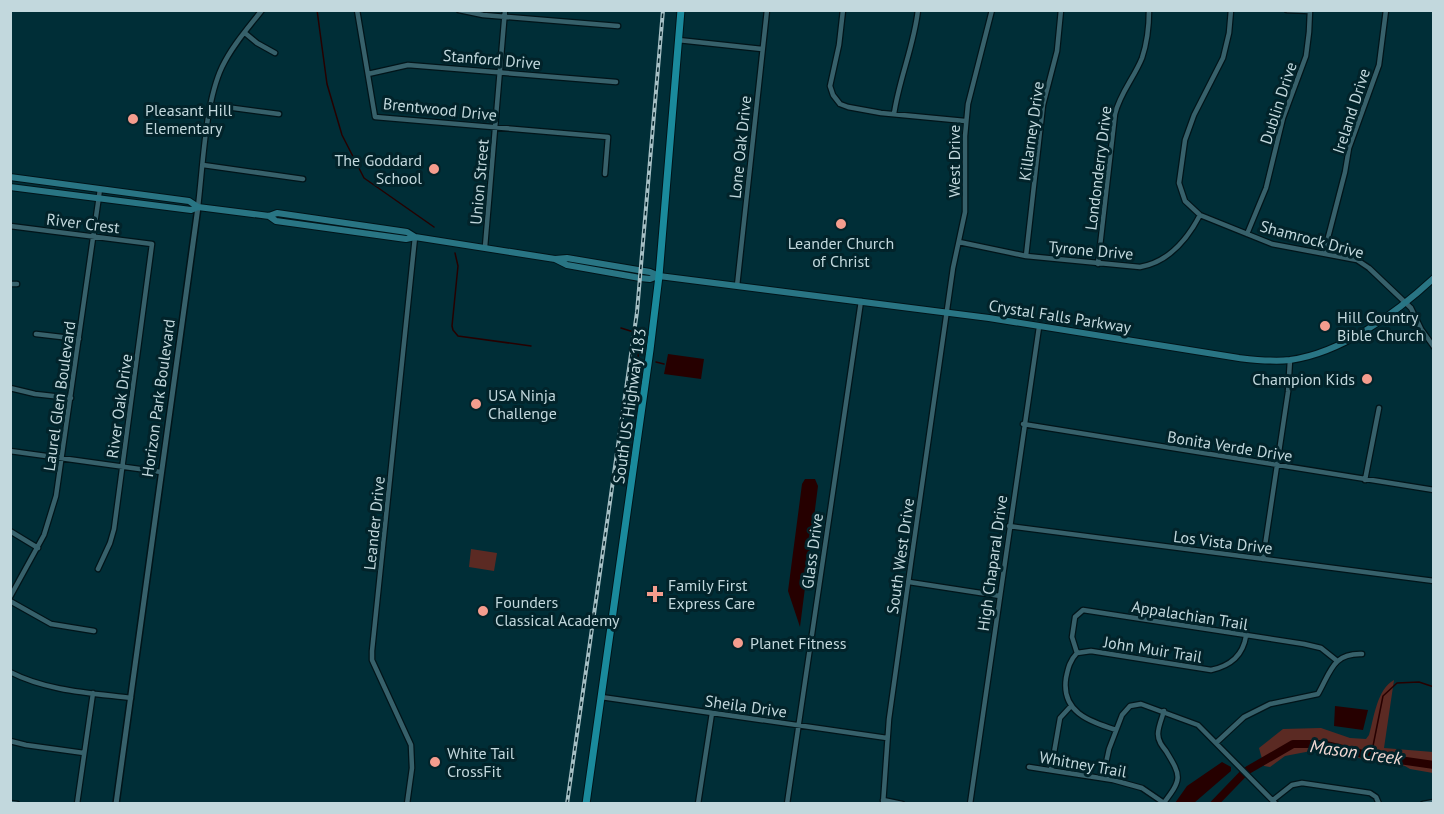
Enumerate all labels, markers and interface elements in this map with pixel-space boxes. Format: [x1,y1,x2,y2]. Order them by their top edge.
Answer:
street label: Stanford Drive [442,45,542,73]
street label: Dublin Drive [1255,59,1301,147]
street label: Ireland Drive [1328,66,1374,156]
street label: Killarney Drive [1014,80,1048,182]
street label: Brentwood Drive [382,93,498,125]
street label: Lone Oak Drive [725,95,755,199]
place label: Pleasant Hill Elementary [145,100,233,138]
street label: Londonderry Drive [1080,105,1116,231]
marker: Pleasant Hill Elementary [126,112,140,126]
street label: West Drive [944,125,964,198]
street label: Union Street [465,138,493,226]
place label: The Goddard School [334,150,422,188]
marker: The Goddard School [427,162,441,176]
street label: River Crest [45,209,121,237]
street label: Shamrock Drive [1258,216,1366,262]
marker: Leander Church of Christ [834,217,848,231]
place label: Leander Church of Christ [788,233,894,271]
street label: Tyrone Drive [1048,236,1134,264]
street label: Crystal Falls Parkway [987,295,1133,337]
place label: Hill Country Bible Church [1337,307,1424,345]
street label: Horizon Park Boulevard [137,318,179,478]
marker: Hill Country Bible Church [1318,319,1332,333]
street label: Laurel Glen Boulevard [39,320,79,472]
street label: South US Highway 183 [608,327,650,485]
street label: River Oak Drive [102,352,136,460]
place label: Champion Kids [1252,369,1355,389]
marker: Champion Kids [1360,372,1374,386]
place label: USA Ninja Challenge [488,385,557,423]
marker: USA Ninja Challenge [469,397,483,411]
street label: Bonita Verde Drive [1166,426,1294,466]
street label: Leander Drive [359,475,389,571]
street label: High Chaparal Drive [973,494,1011,632]
street label: South West Drive [882,497,918,615]
street label: Glass Drive [797,512,827,590]
street label: Los Vista Drive [1172,526,1274,558]
place label: Family First Express Care [668,575,755,613]
marker: Family First Express Care [646,585,664,603]
place label: Founders Classical Academy [495,592,620,630]
street label: Appalachian Trail [1130,596,1250,634]
marker: Founders Classical Academy [476,604,490,618]
street label: John Muir Trail [1101,631,1204,667]
place label: Planet Fitness [750,633,847,653]
marker: Planet Fitness [731,636,745,650]
street label: Sheila Drive [704,690,788,722]
water label: Mason Creek [1309,734,1404,770]
place label: White Tail CrossFit [447,743,515,781]
street label: Whitney Trail [1038,746,1129,782]
marker: White Tail CrossFit [428,755,442,769]

